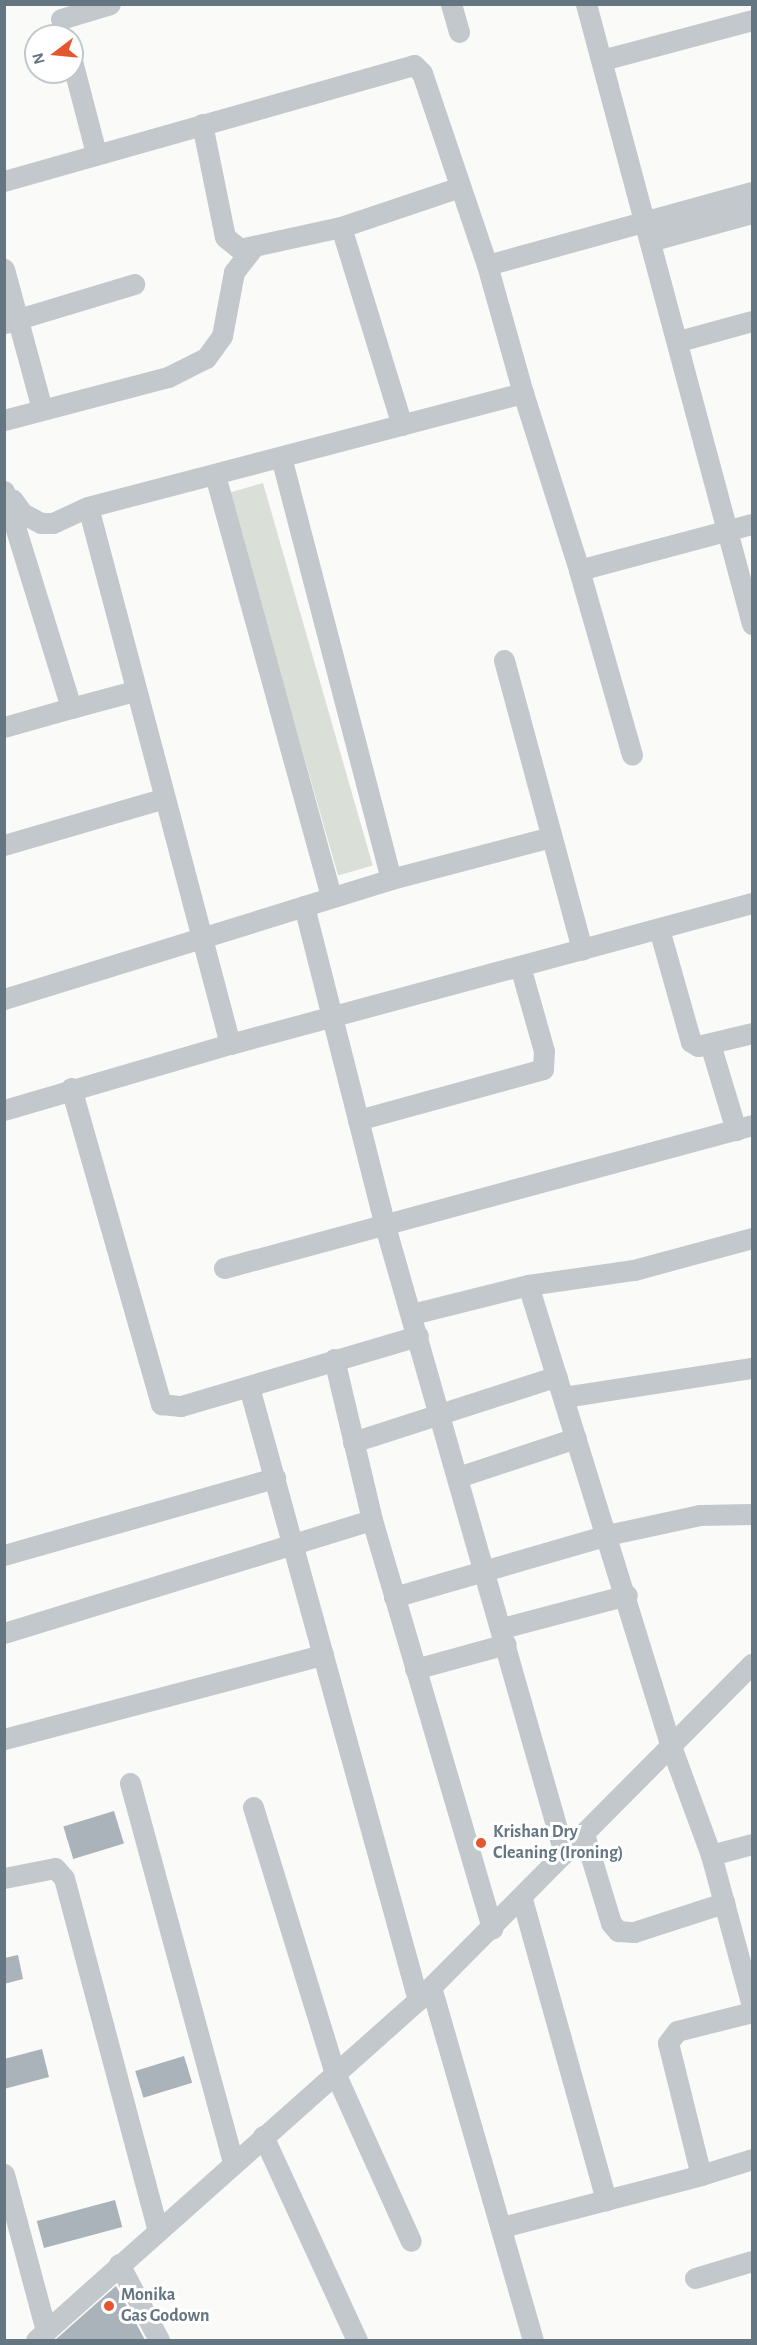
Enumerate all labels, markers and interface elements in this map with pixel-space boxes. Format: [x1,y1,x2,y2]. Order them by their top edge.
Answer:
north arrow [24,24,84,84]
text: N [29,51,48,66]
place label: Krishan Dry Cleaning (Ironing) [493,1822,623,1864]
marker: Krishan Dry Cleaning (Ironing) [474,1836,488,1850]
place label: Monika Gas Godown [121,2285,209,2328]
marker: Monika Gas Godown [102,2299,116,2313]

